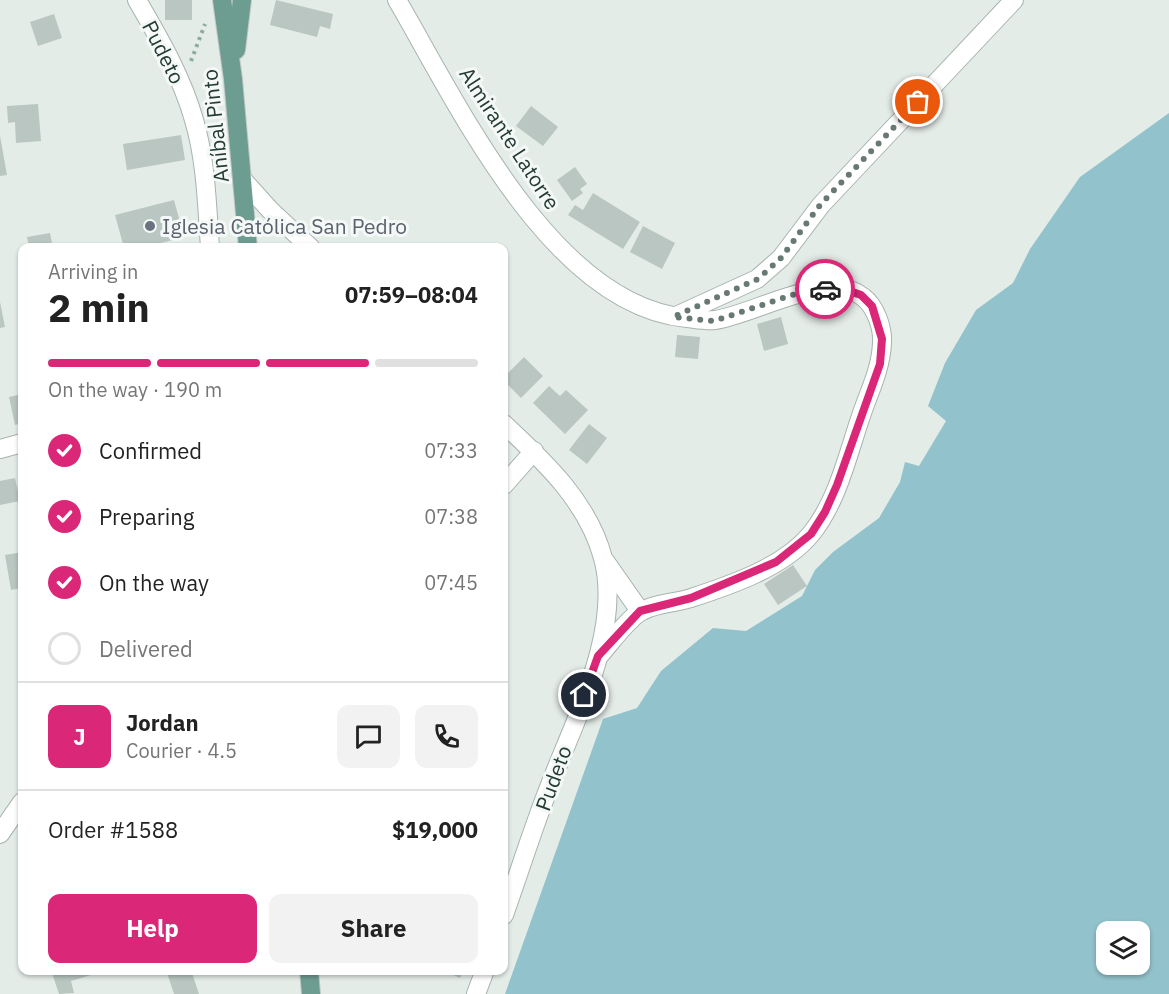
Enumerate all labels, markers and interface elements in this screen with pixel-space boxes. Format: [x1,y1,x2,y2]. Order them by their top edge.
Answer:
street label: Pudeto [136,16,192,88]
street label: Almirante Latorre [453,61,567,215]
street label: Aníbal Pinto [195,68,235,184]
pin [892,76,943,127]
icon: bag [901,85,934,118]
place label: Iglesia Católica San Pedro [162,212,407,240]
marker: Iglesia Católica San Pedro [143,219,157,233]
text: Arriving in [48,258,138,285]
courier [795,259,855,319]
icon: car [809,273,842,306]
text: 07:59–08:04 [345,280,478,309]
text: 2 min [48,282,150,333]
text: On the way · 190 m [48,376,222,403]
icon: check [48,434,81,467]
text: Confirmed [99,436,202,465]
text: 07:33 [424,437,478,464]
icon: check [48,500,81,533]
text: Preparing [99,502,194,531]
text: 07:38 [424,503,478,530]
icon: check [48,566,81,599]
text: On the way [99,568,209,597]
text: 07:45 [424,569,478,596]
text: Delivered [99,634,193,663]
pin [558,669,609,720]
icon: home [567,678,600,711]
button: chat [337,705,400,768]
button: phone [415,705,478,768]
text: Jordan [126,708,199,737]
text: J [73,722,86,751]
text: Courier · 4.5 [126,737,237,764]
street label: Pudeto [528,742,578,814]
text: Order #1588 [48,815,178,844]
text: $19,000 [392,815,478,844]
button: Help [48,894,257,963]
button: Share [269,894,478,963]
map controls [1096,921,1150,975]
button: layers [1096,921,1150,975]

